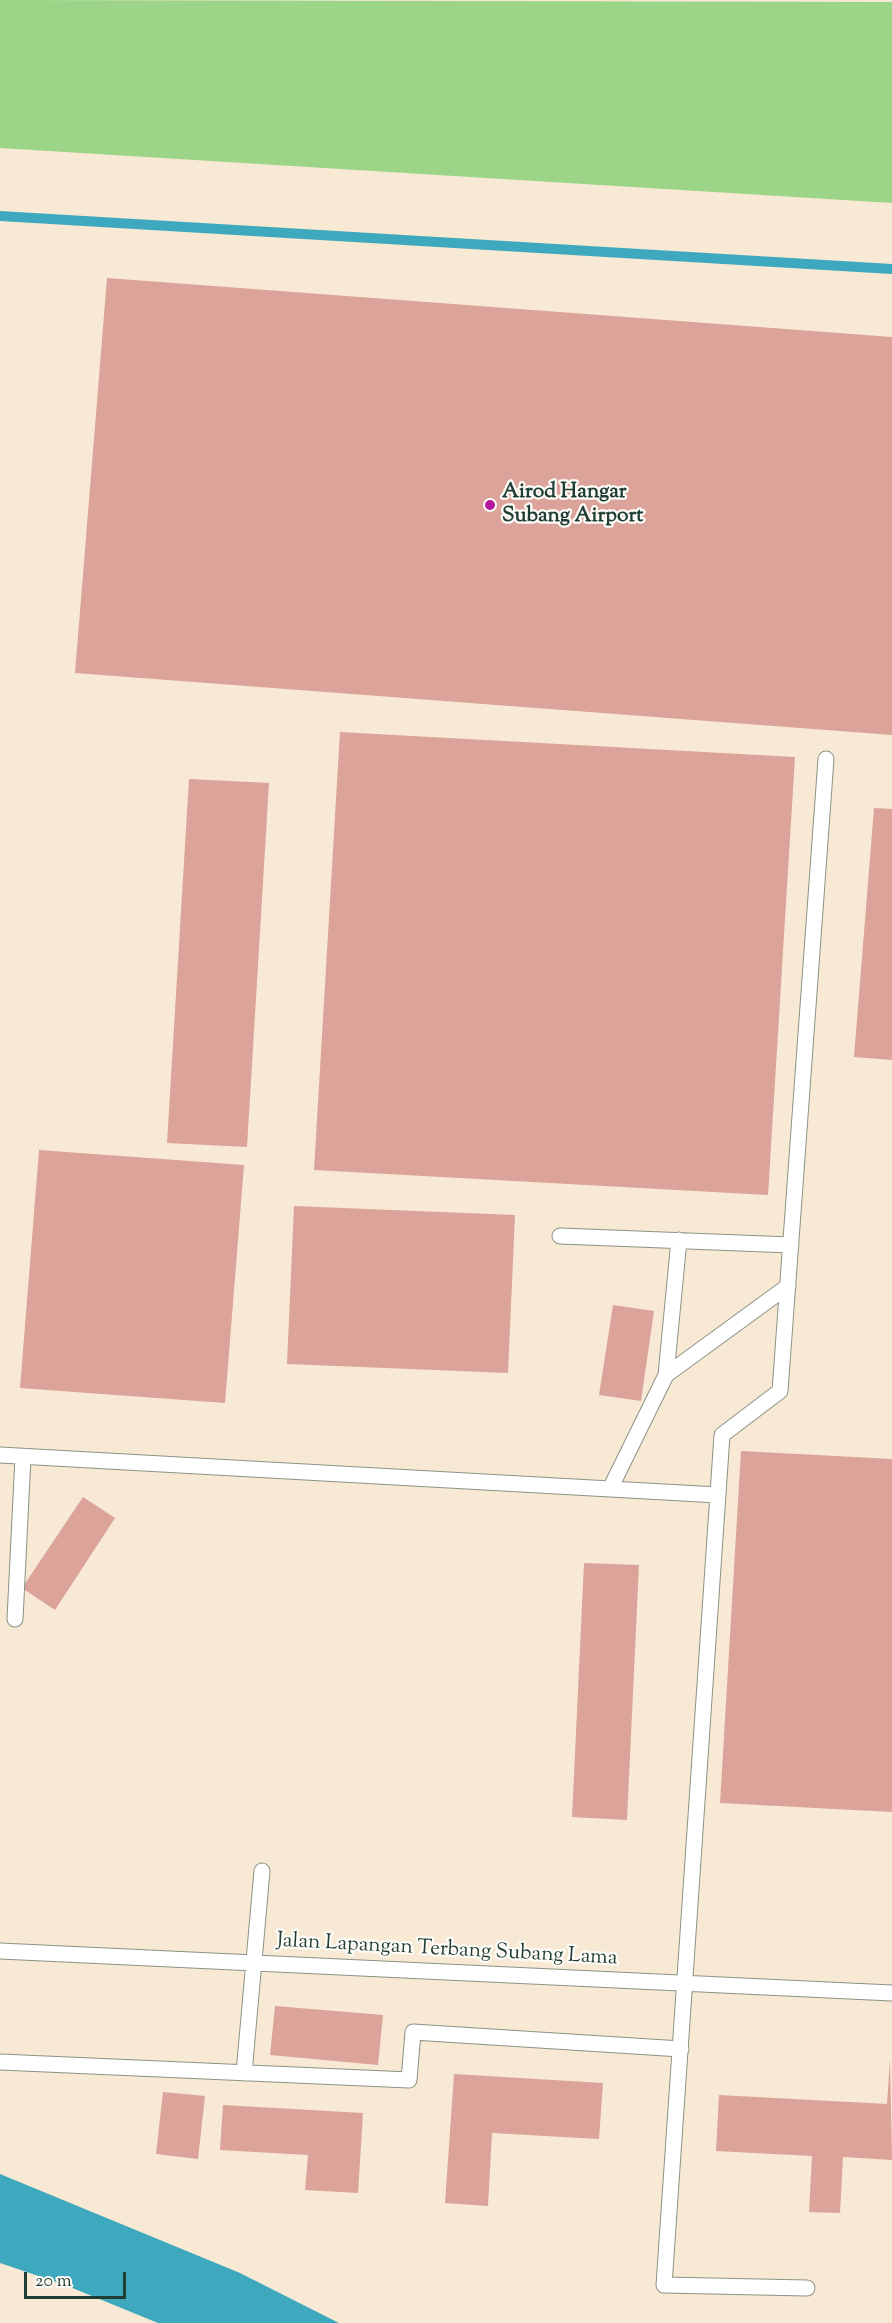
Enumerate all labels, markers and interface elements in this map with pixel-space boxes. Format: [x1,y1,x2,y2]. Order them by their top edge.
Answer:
place label: Airod Hangar Subang Airport [502,480,643,530]
marker: Airod Hangar Subang Airport [483,498,497,512]
street label: Jalan Lapangan Terbang Subang Lama [276,1929,618,1973]
scale bar [27,2260,129,2298]
text: 20 m [35,2269,72,2295]

